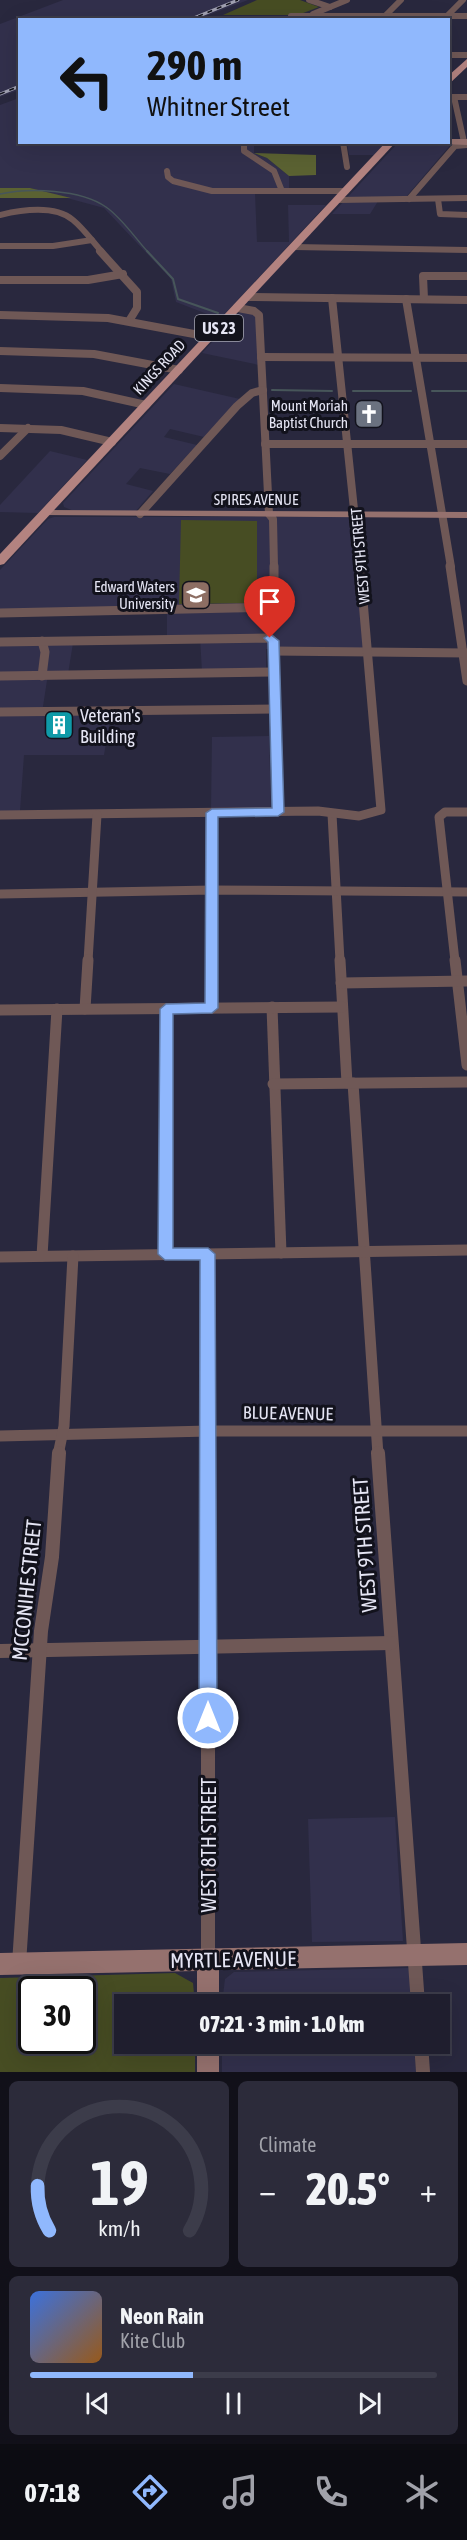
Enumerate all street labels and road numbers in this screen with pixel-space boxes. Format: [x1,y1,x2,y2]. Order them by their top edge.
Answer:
road number: US 23 [195,315,243,341]
street label: KINGS ROAD [130,336,188,398]
street label: SPIRES AVENUE [214,491,299,508]
street label: WEST 9TH STREET [347,507,373,605]
street label: BLUE AVENUE [243,1402,334,1424]
street label: WEST 9TH STREET [347,1477,381,1613]
street label: MCCONIHE STREET [7,1518,45,1662]
street label: WEST 8TH STREET [196,1778,220,1912]
street label: MYRTLE AVENUE [170,1946,296,1972]

